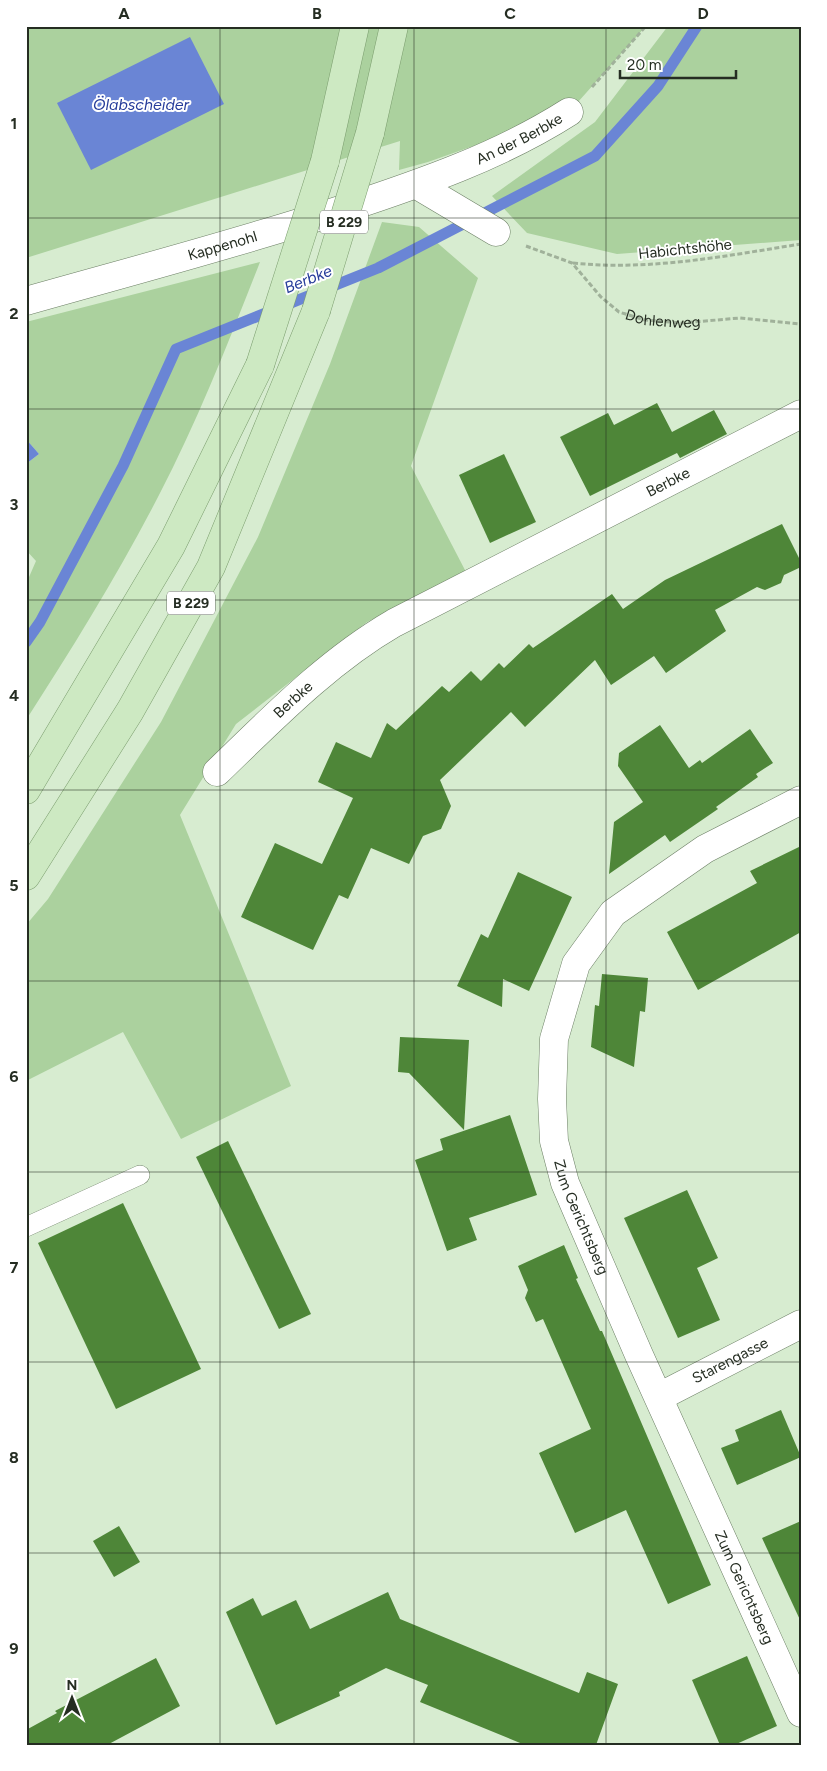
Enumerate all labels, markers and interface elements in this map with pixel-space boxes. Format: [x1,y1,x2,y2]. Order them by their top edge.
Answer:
text: A [118,4,130,23]
text: B [312,4,322,23]
text: C [504,4,516,23]
text: D [697,4,709,23]
scale bar [620,48,736,80]
text: 20 m [627,56,661,74]
water label: Ölabscheider [93,95,190,114]
street label: An der Berbke [473,109,566,168]
text: 1 [11,114,17,133]
road number: B 229 [320,210,368,233]
street label: Kappenohl [186,227,259,264]
street label: Habichtshöhe [637,235,733,263]
water label: Berbke [281,261,335,297]
text: 2 [9,304,19,323]
street label: Dohlenweg [623,305,701,332]
street label: Berbke [643,464,693,501]
text: 3 [10,495,19,514]
road number: B 229 [167,592,215,614]
street label: Berbke [270,677,316,722]
text: 4 [9,686,19,705]
text: 5 [9,876,19,895]
text: 6 [9,1067,19,1086]
street label: Zum Gerichtsberg [550,1158,612,1277]
text: 7 [10,1258,19,1277]
street label: Starengasse [689,1333,771,1387]
text: 8 [9,1448,19,1467]
street label: Zum Gerichtsberg [711,1528,778,1647]
text: 9 [9,1639,19,1658]
north arrow [48,1674,98,1724]
text: N [67,1677,77,1694]

